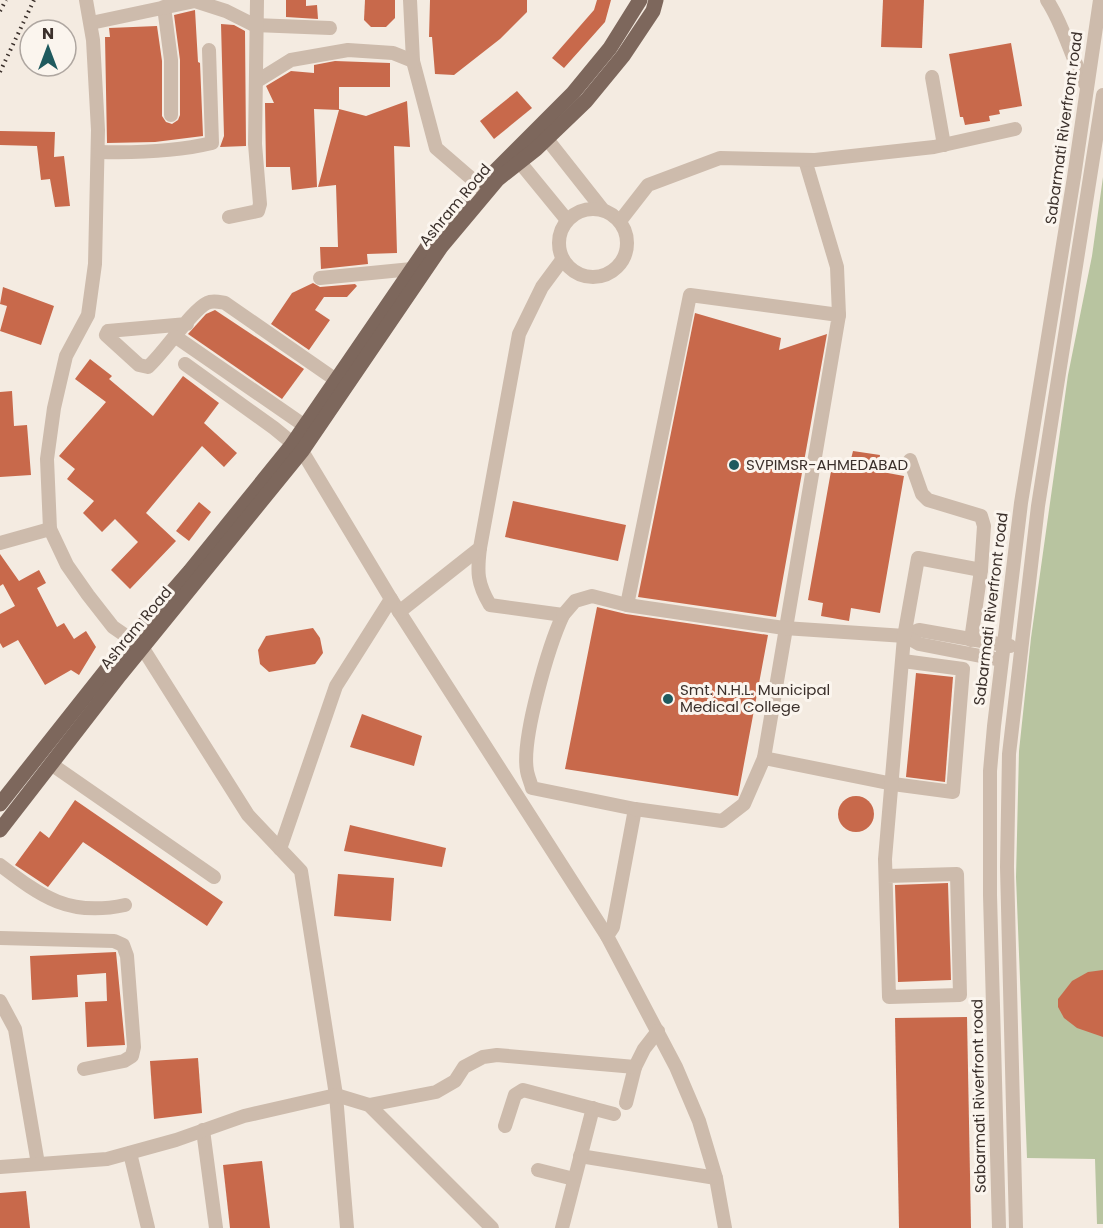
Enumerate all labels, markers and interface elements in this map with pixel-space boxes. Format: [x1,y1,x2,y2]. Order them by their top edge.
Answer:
north arrow [18,18,78,78]
text: N [42,22,54,45]
street label: Sabarmati Riverfront road [1040,30,1087,226]
street label: Ashram Road [414,159,495,250]
place label: SVPIMSR-AHMEDABAD [746,454,908,475]
marker: SVPIMSR-AHMEDABAD [727,458,741,472]
street label: Sabarmati Riverfront road [968,511,1013,707]
street label: Ashram Road [95,582,176,673]
place label: Smt. N.H.L. Municipal Medical College [680,679,830,717]
marker: Smt. N.H.L. Municipal Medical College [661,692,675,706]
street label: Sabarmati Riverfront road [966,999,991,1193]

